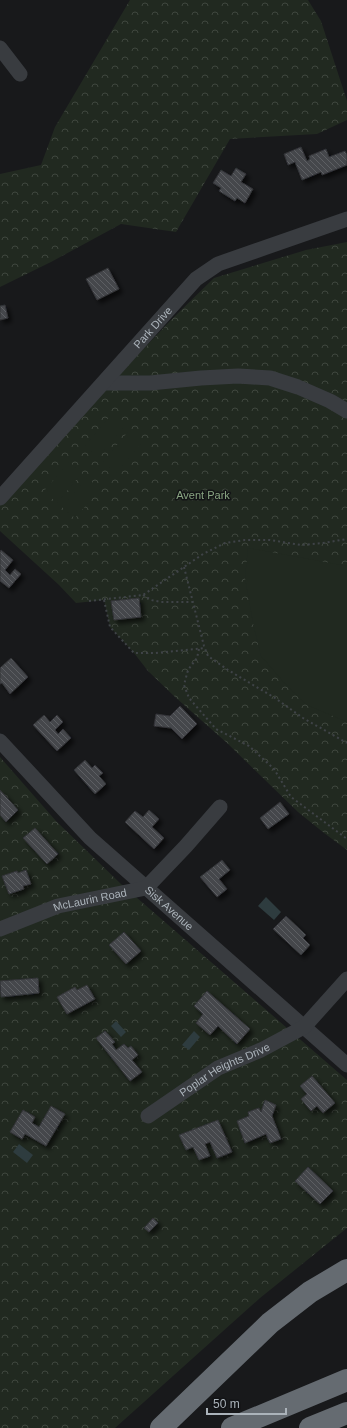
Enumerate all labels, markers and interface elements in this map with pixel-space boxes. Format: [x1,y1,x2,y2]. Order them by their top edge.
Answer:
street label: Park Drive [131,304,174,351]
park label: Avent Park [176,489,230,501]
street label: Sisk Avenue [143,883,196,932]
street label: McLaurin Road [51,886,128,913]
street label: Poplar Heights Drive [177,1040,272,1099]
scale bar [207,1390,286,1416]
text: 50 m [213,1397,240,1411]

